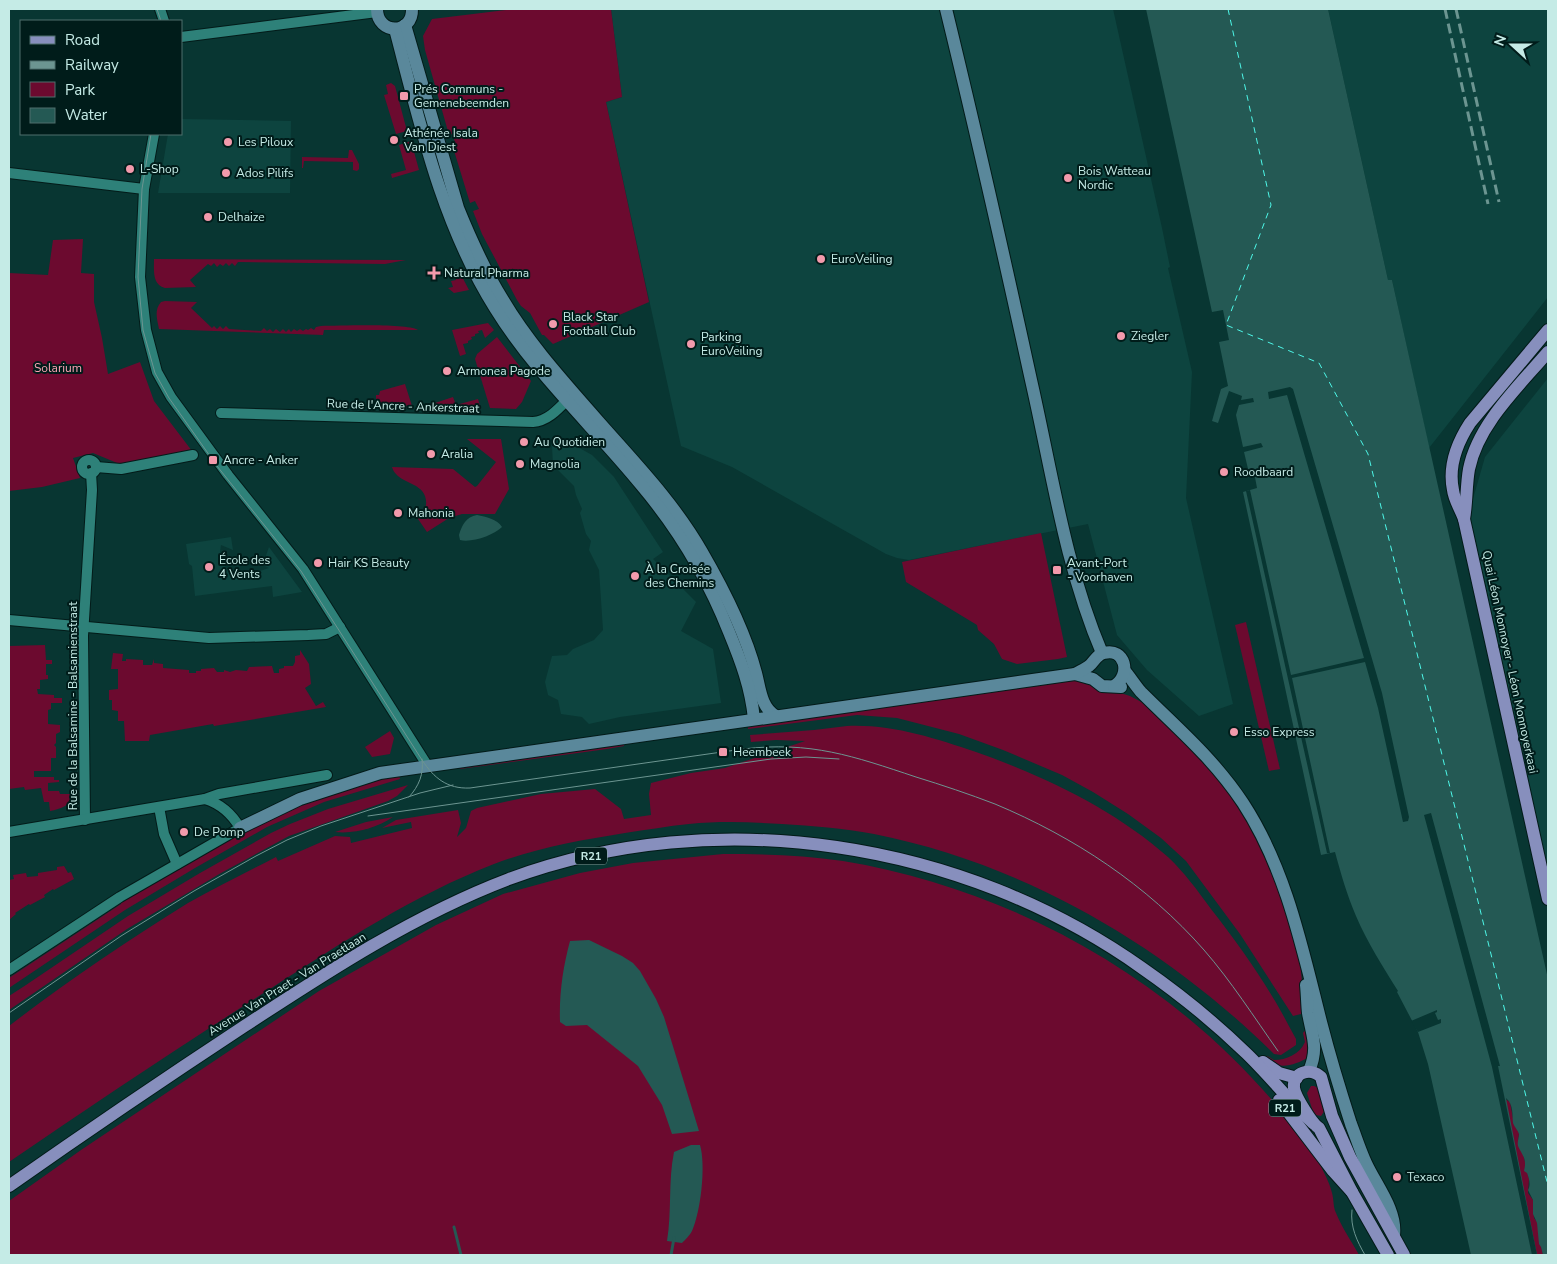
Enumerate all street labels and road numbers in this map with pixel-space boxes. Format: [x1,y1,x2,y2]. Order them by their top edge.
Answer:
street label: Rue de l'Ancre - Ankerstraat [326,395,480,417]
street label: Quai Léon Monnoyer - Léon Monnoyerkaai [1479,549,1541,775]
street label: Rue de la Balsamine - Balsamienstraat [65,601,81,810]
road number: R21 [575,848,607,864]
street label: Avenue Van Praet - Van Praetlaan [205,929,369,1039]
road number: R21 [1269,1100,1301,1116]

